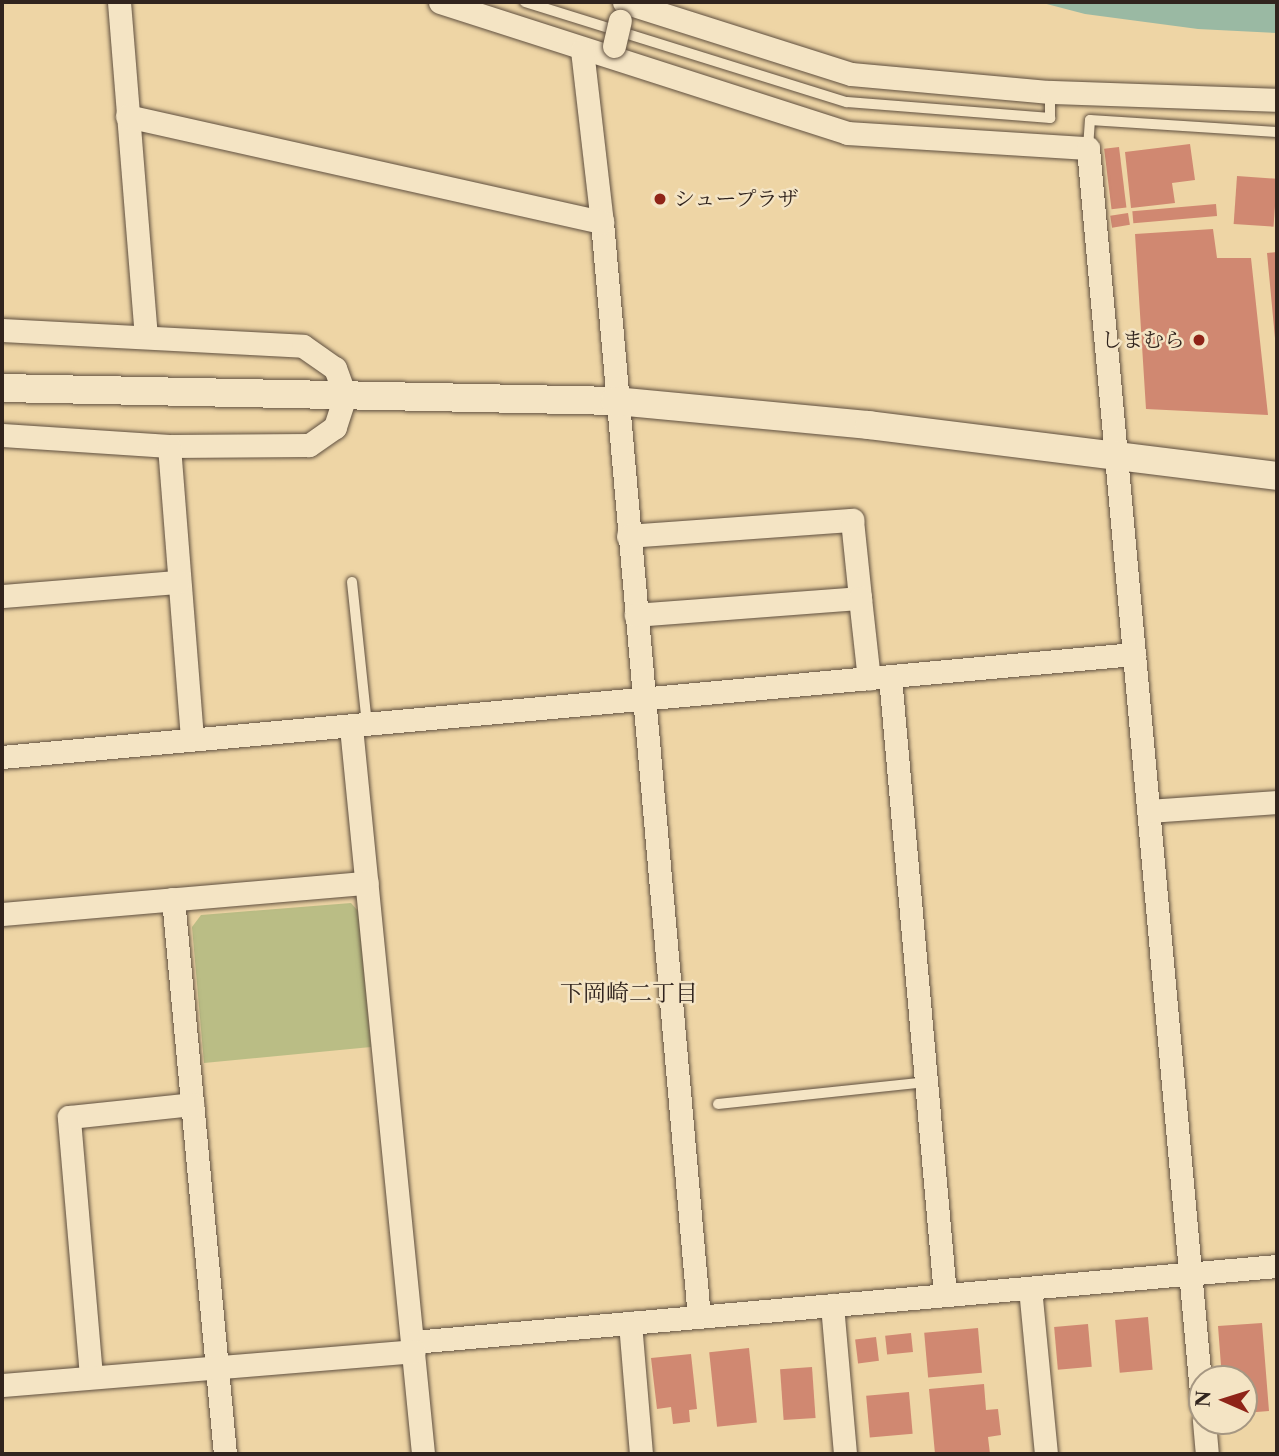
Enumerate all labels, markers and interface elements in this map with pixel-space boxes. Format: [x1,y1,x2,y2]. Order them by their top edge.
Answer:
place label: シュープラザ [674,186,800,212]
marker: シュープラザ [652,191,668,207]
place label: しまむら [1101,327,1185,353]
marker: しまむら [1191,332,1207,348]
district label: 下岡崎二丁目 [560,979,698,1007]
north arrow [1188,1365,1258,1435]
text: N [1192,1390,1215,1408]

